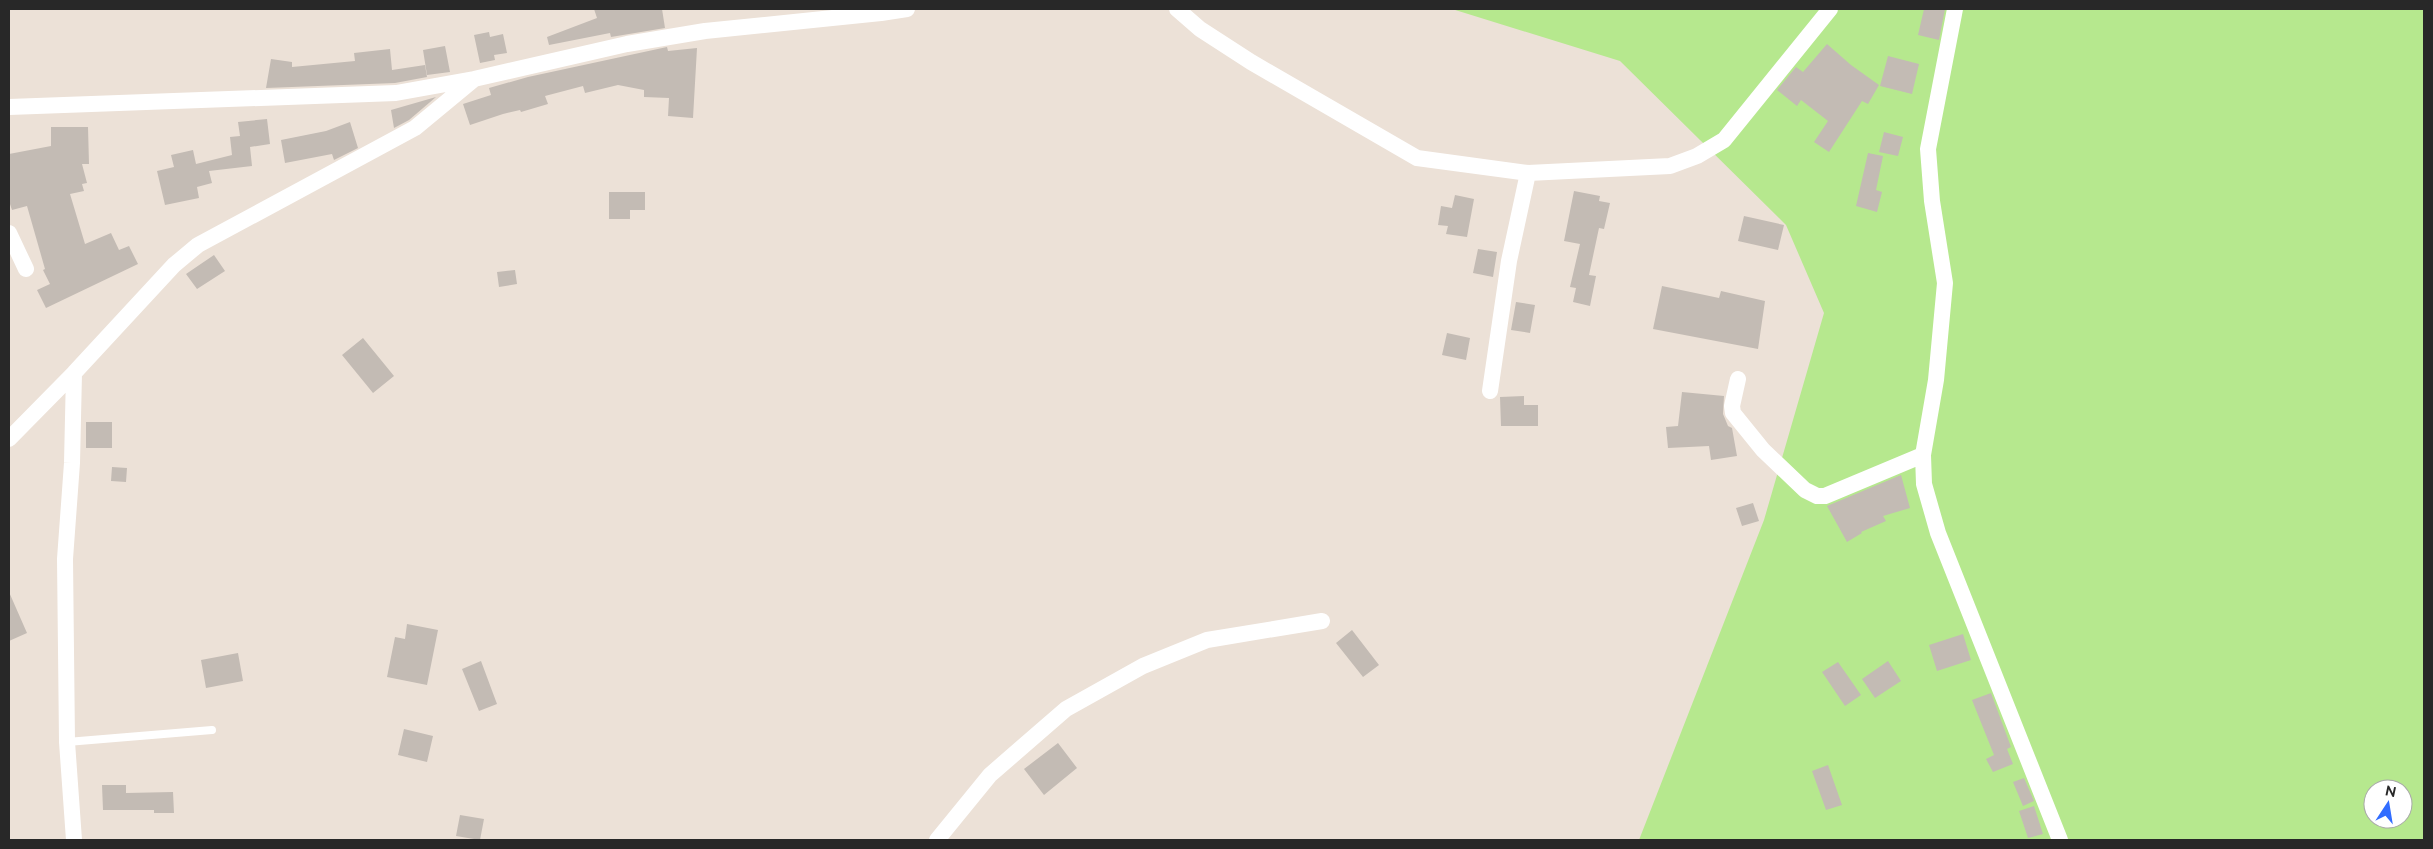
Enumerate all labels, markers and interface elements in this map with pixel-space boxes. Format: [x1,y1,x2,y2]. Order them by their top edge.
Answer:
north arrow [2363,779,2413,829]
text: N [2384,782,2398,800]

